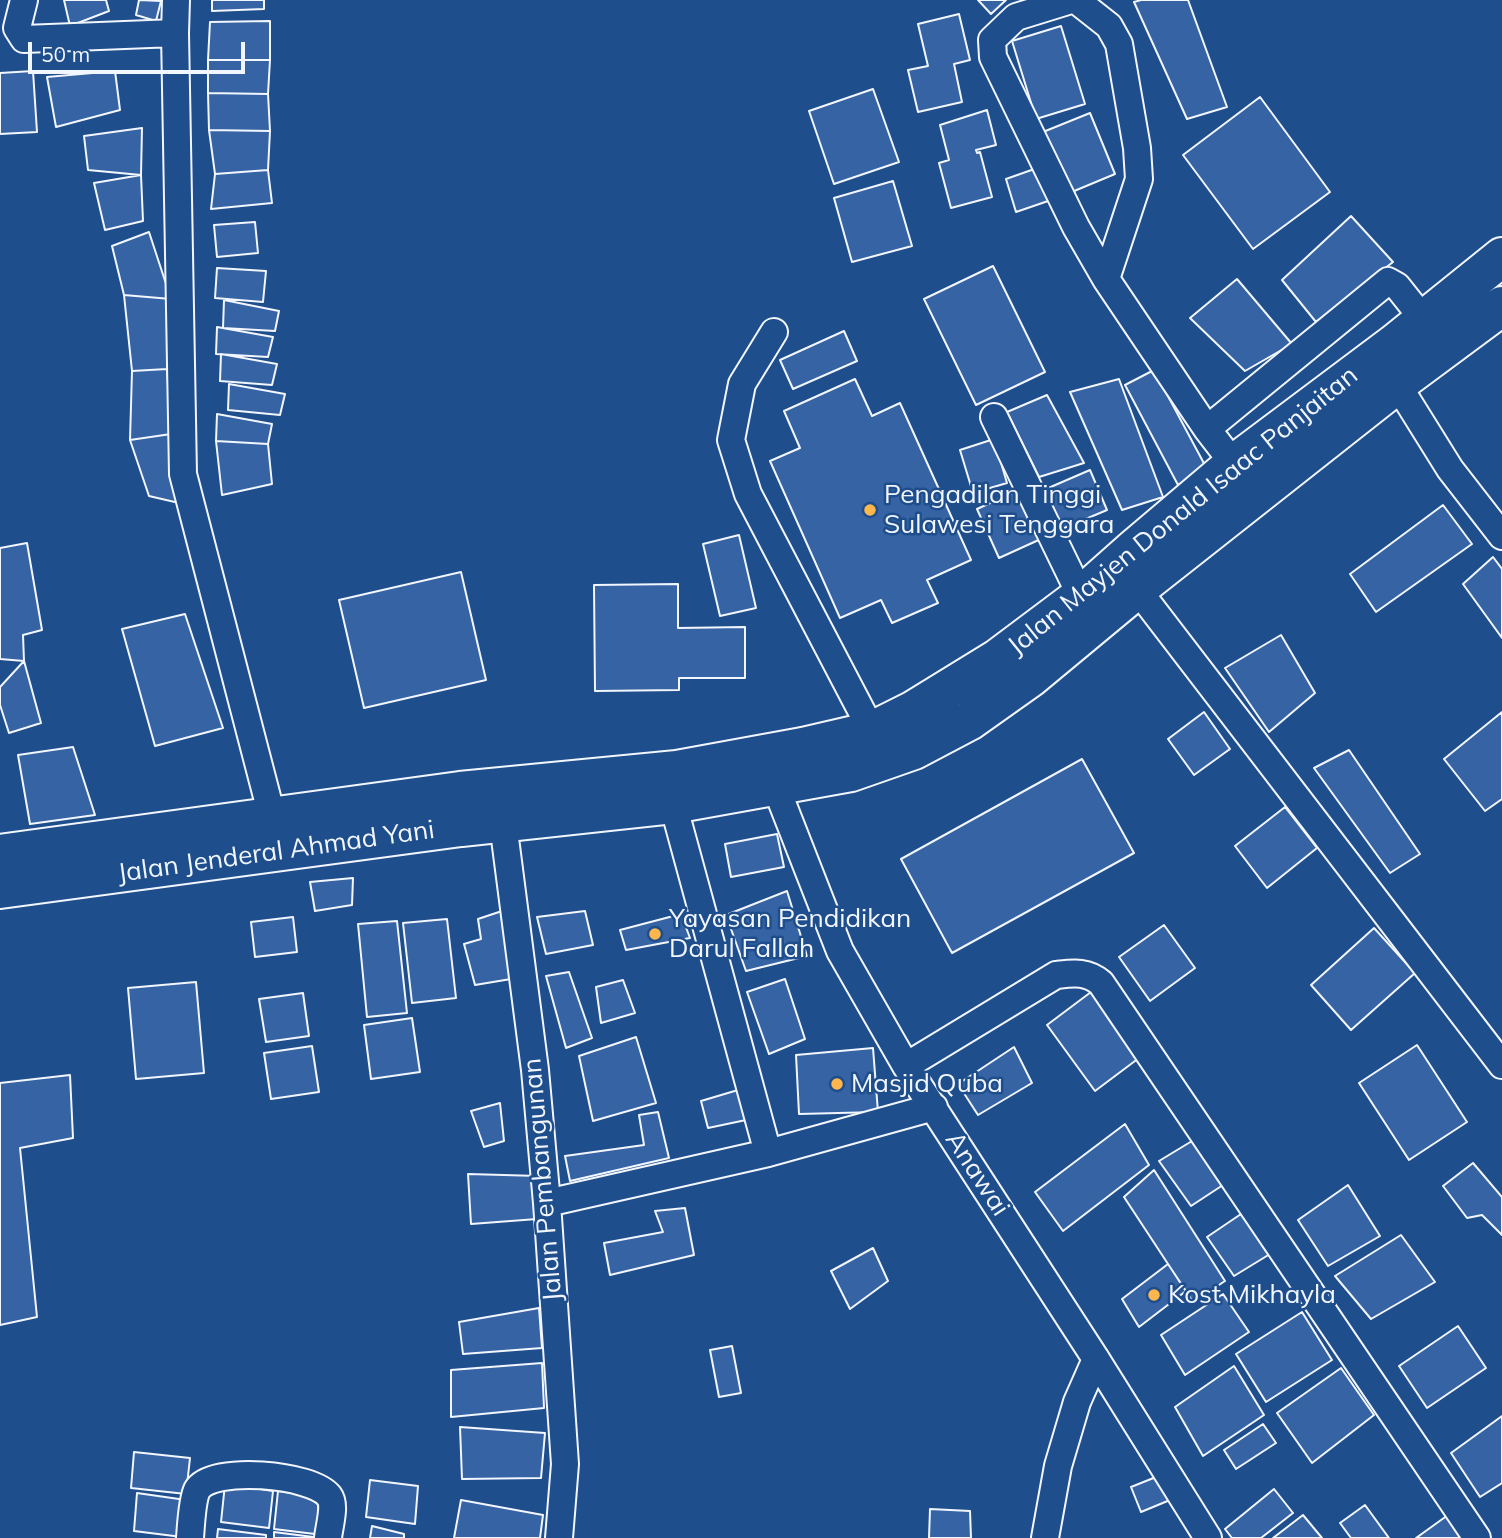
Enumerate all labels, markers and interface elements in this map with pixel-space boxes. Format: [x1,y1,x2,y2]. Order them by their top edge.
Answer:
scale bar [32,28,248,72]
text: 50 m [41,41,90,67]
street label: Jalan Mayjen Donald Isaac Panjaitan [1002,360,1364,662]
place label: Pengadilan Tinggi Sulawesi Tenggara [884,479,1114,540]
marker: Pengadilan Tinggi Sulawesi Tenggara [862,502,878,518]
street label: Jalan Jenderal Ahmad Yani [116,814,436,890]
place label: Yayasan Pendidikan Darul Fallah [669,903,911,964]
marker: Yayasan Pendidikan Darul Fallah [647,926,663,942]
street label: Jalan Pembangunan [517,1057,569,1303]
place label: Masjid Quba [851,1068,1003,1100]
marker: Masjid Quba [829,1076,845,1092]
street label: Anawai [938,1126,1016,1222]
place label: Kost Mikhayla [1168,1279,1336,1311]
marker: Kost Mikhayla [1146,1287,1162,1303]

